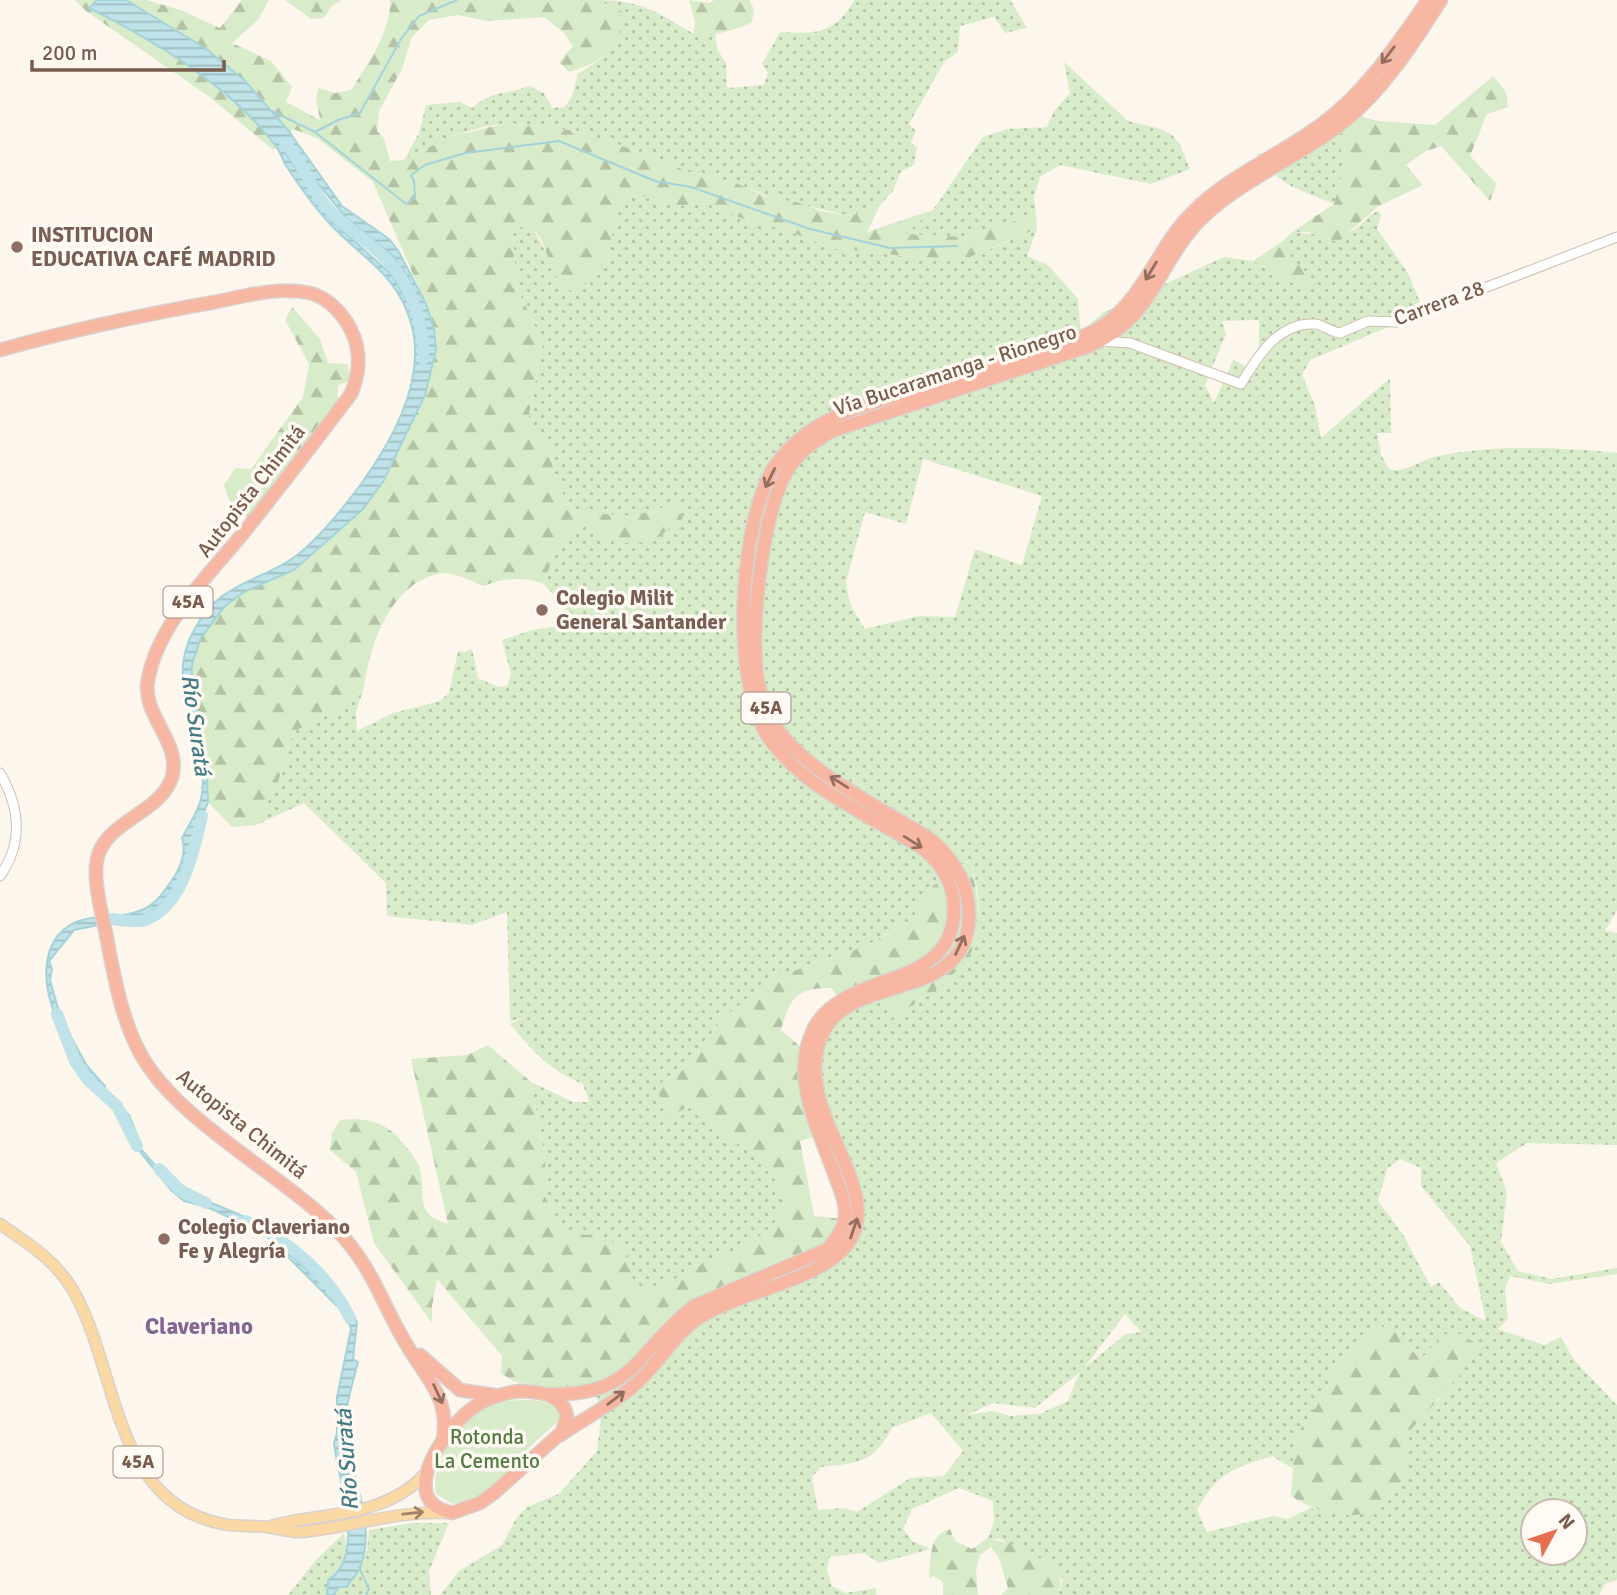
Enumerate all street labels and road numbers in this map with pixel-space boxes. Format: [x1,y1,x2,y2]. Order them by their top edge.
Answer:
street label: Carrera 28 [1390,275,1488,331]
street label: Vía Bucaramanga - Rionegro [830,318,1080,422]
street label: Autopista Chimitá [191,420,311,562]
road number: 45A [164,586,212,618]
road number: 45A [742,692,790,723]
street label: Autopista Chimitá [171,1063,313,1185]
road number: 45A [114,1446,162,1478]

